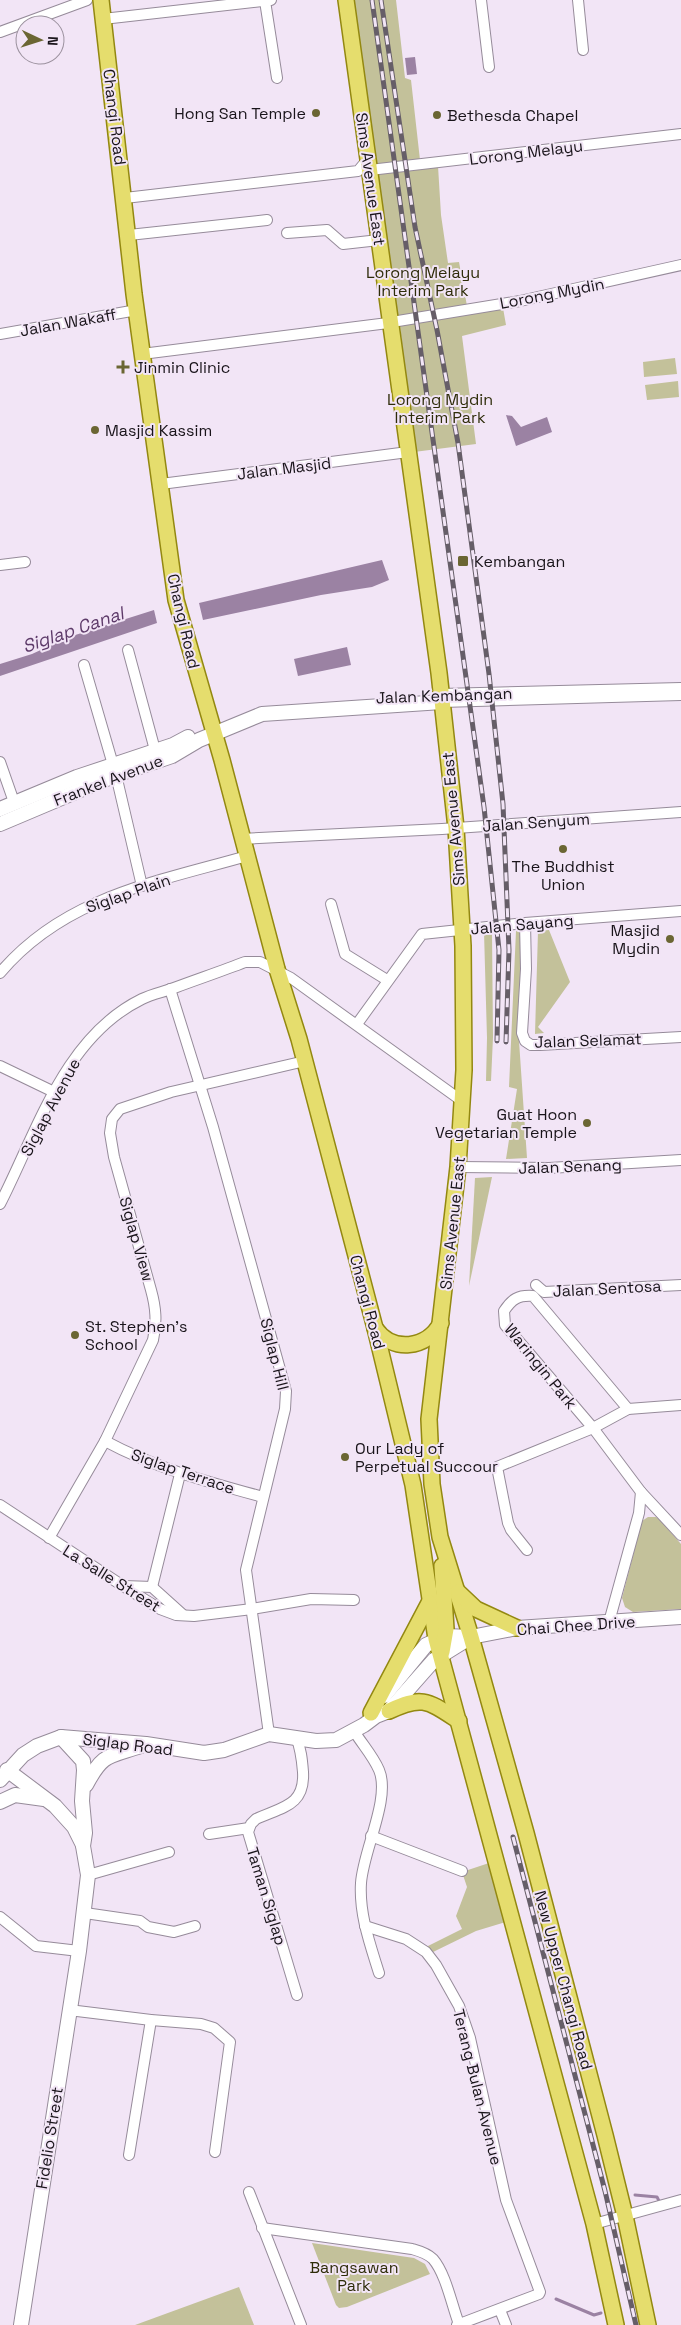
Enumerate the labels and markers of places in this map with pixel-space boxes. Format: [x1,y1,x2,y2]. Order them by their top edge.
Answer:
place label: Hong San Temple [174,103,306,124]
place label: Bethesda Chapel [447,105,578,126]
marker: Hong San Temple [310,107,322,119]
marker: Bethesda Chapel [431,109,443,121]
place label: Jinmin Clinic [134,357,230,378]
marker: Jinmin Clinic [116,360,130,374]
place label: Masjid Kassim [105,420,212,441]
marker: Masjid Kassim [89,424,101,436]
place label: Kembangan [474,551,565,572]
marker: Kembangan [456,554,470,568]
marker: The Buddhist Union [557,843,569,855]
place label: The Buddhist Union [511,856,615,895]
place label: Masjid Mydin [610,920,660,959]
marker: Masjid Mydin [664,933,676,945]
place label: Guat Hoon Vegetarian Temple [435,1104,577,1143]
marker: Guat Hoon Vegetarian Temple [581,1117,593,1129]
place label: St. Stephen's School [85,1316,187,1355]
marker: St. Stephen's School [69,1329,81,1341]
place label: Our Lady of Perpetual Succour [355,1438,498,1477]
marker: Our Lady of Perpetual Succour [339,1451,351,1463]

